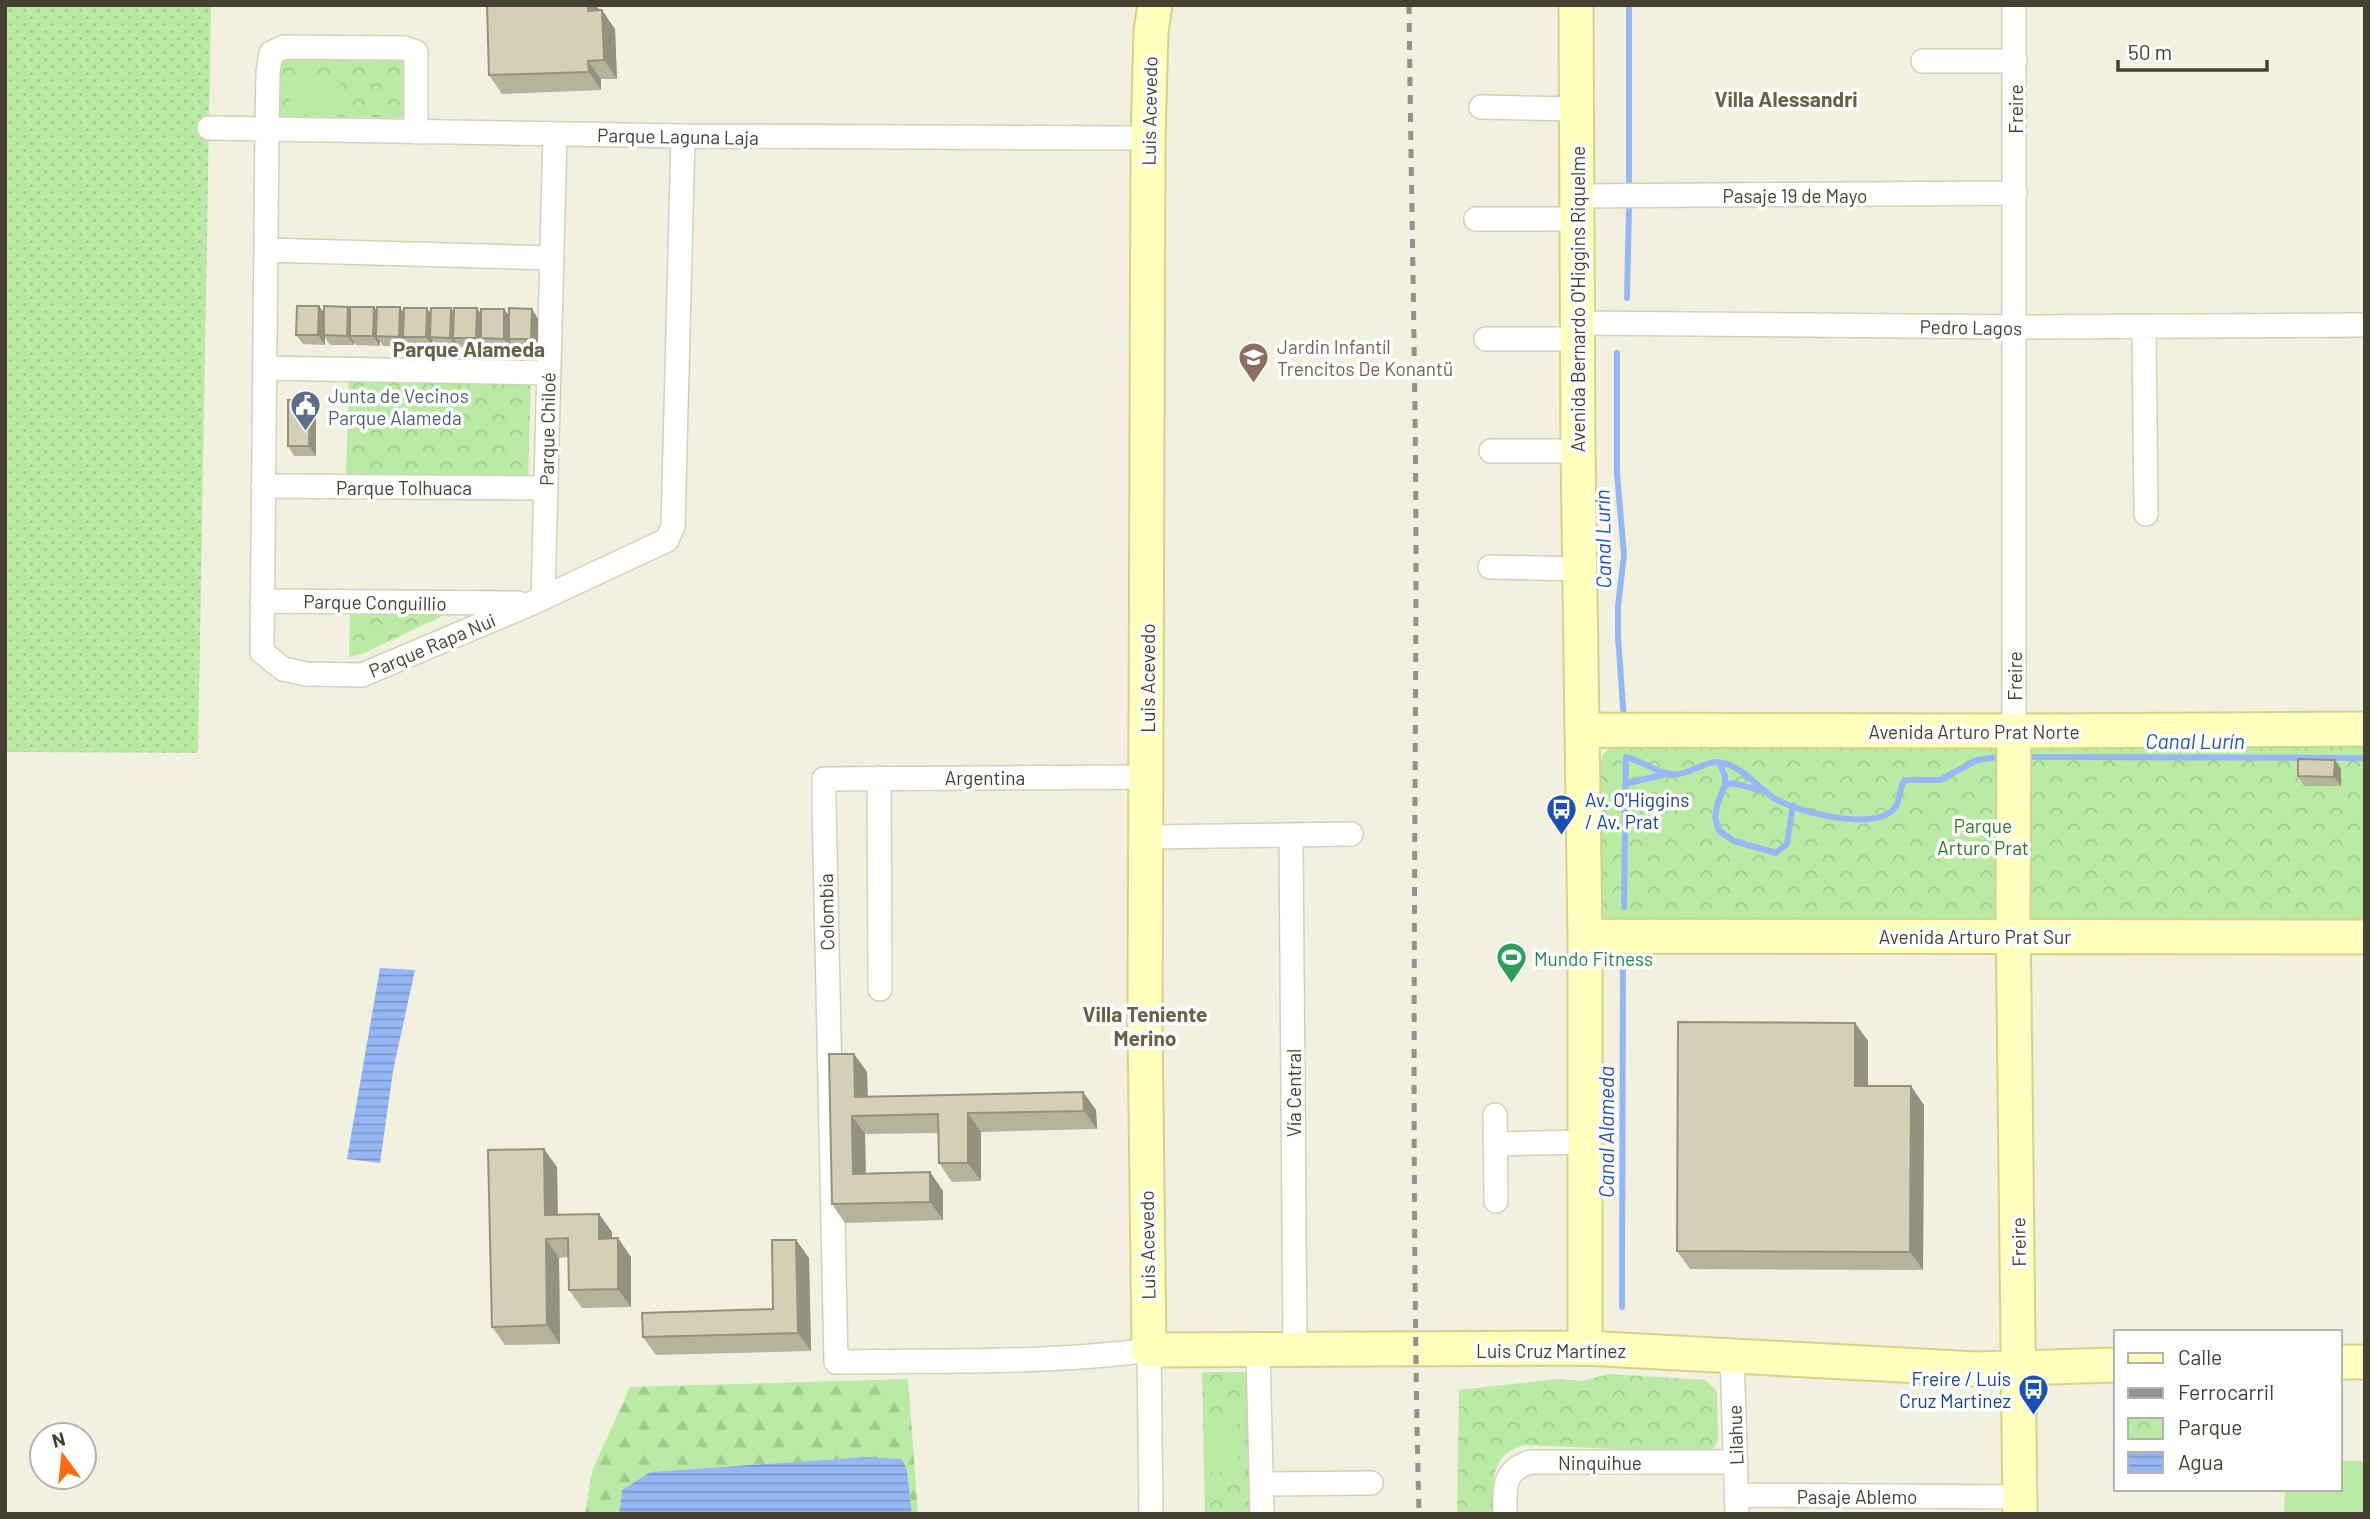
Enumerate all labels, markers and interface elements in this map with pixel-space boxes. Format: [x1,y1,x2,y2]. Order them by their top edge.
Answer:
scale bar [2118,28,2267,72]
text: 50 m [2128,39,2172,64]
street label: Luis Acevedo [1137,56,1161,166]
street label: Freire [2004,84,2027,134]
district label: Villa Alessandri [1714,86,1858,111]
street label: Parque Laguna Laja [597,123,759,149]
street label: Avenida Bernardo O'Higgins Riquelme [1566,146,1589,452]
street label: Pasaje 19 de Mayo [1723,184,1867,207]
street label: Pedro Lagos [1920,315,2022,339]
place label: Jardin Infantíl Trencitos De Konantü [1277,335,1453,380]
district label: Parque Alameda [393,336,545,361]
school or university icon: Jardin Infantíl Trencitos De Konantü [1237,340,1271,384]
street label: Parque Chiloé [535,372,559,486]
place label: Junta de Vecinos Parque Alameda [328,384,469,429]
public building icon: Junta de Vecinos Parque Alameda [288,389,322,433]
street label: Parque Tolhuaca [336,476,472,499]
water label: Canal Lurín [1589,489,1615,589]
street label: Parque Conguillio [303,589,447,615]
street label: Parque Rapa Nui [365,608,499,682]
street label: Luis Acevedo [1136,623,1159,733]
street label: Freire [2003,651,2026,701]
street label: Avenida Arturo Prat Norte [1868,720,2080,743]
water label: Canal Lurín [2145,728,2245,753]
street label: Argentina [945,766,1025,789]
place label: Av. O'Higgins / Av. Prat [1585,788,1689,833]
bus stop icon: Av. O'Higgins / Av. Prat [1545,793,1579,837]
park label: Parque Arturo Prat [1937,814,2029,859]
street label: Colombia [814,873,838,951]
street label: Avenida Arturo Prat Sur [1879,925,2071,948]
sports icon: Mundo Fitness [1494,941,1528,985]
place label: Mundo Fitness [1534,947,1653,970]
district label: Villa Teniente Merino [1082,1001,1208,1050]
street label: Vía Central [1282,1049,1305,1137]
water label: Canal Alameda [1593,1066,1618,1198]
street label: Luis Acevedo [1135,1190,1159,1300]
street label: Freire [2006,1217,2030,1267]
legend [2114,1330,2342,1491]
street label: Luis Cruz Martínez [1476,1339,1626,1362]
text: Calle [2178,1344,2222,1369]
place label: Freire / Luis Cruz Martinez [1899,1367,2011,1412]
bus stop icon: Freire / Luis Cruz Martinez [2017,1372,2051,1416]
text: Ferrocarril [2178,1379,2274,1404]
street label: Lilahue [1722,1404,1748,1466]
text: Parque [2178,1414,2243,1439]
north arrow [28,1421,98,1491]
text: N [49,1426,68,1452]
text: Agua [2178,1449,2224,1474]
street label: Ninquihue [1558,1451,1642,1474]
street label: Pasaje Ablemo [1797,1485,1917,1508]

